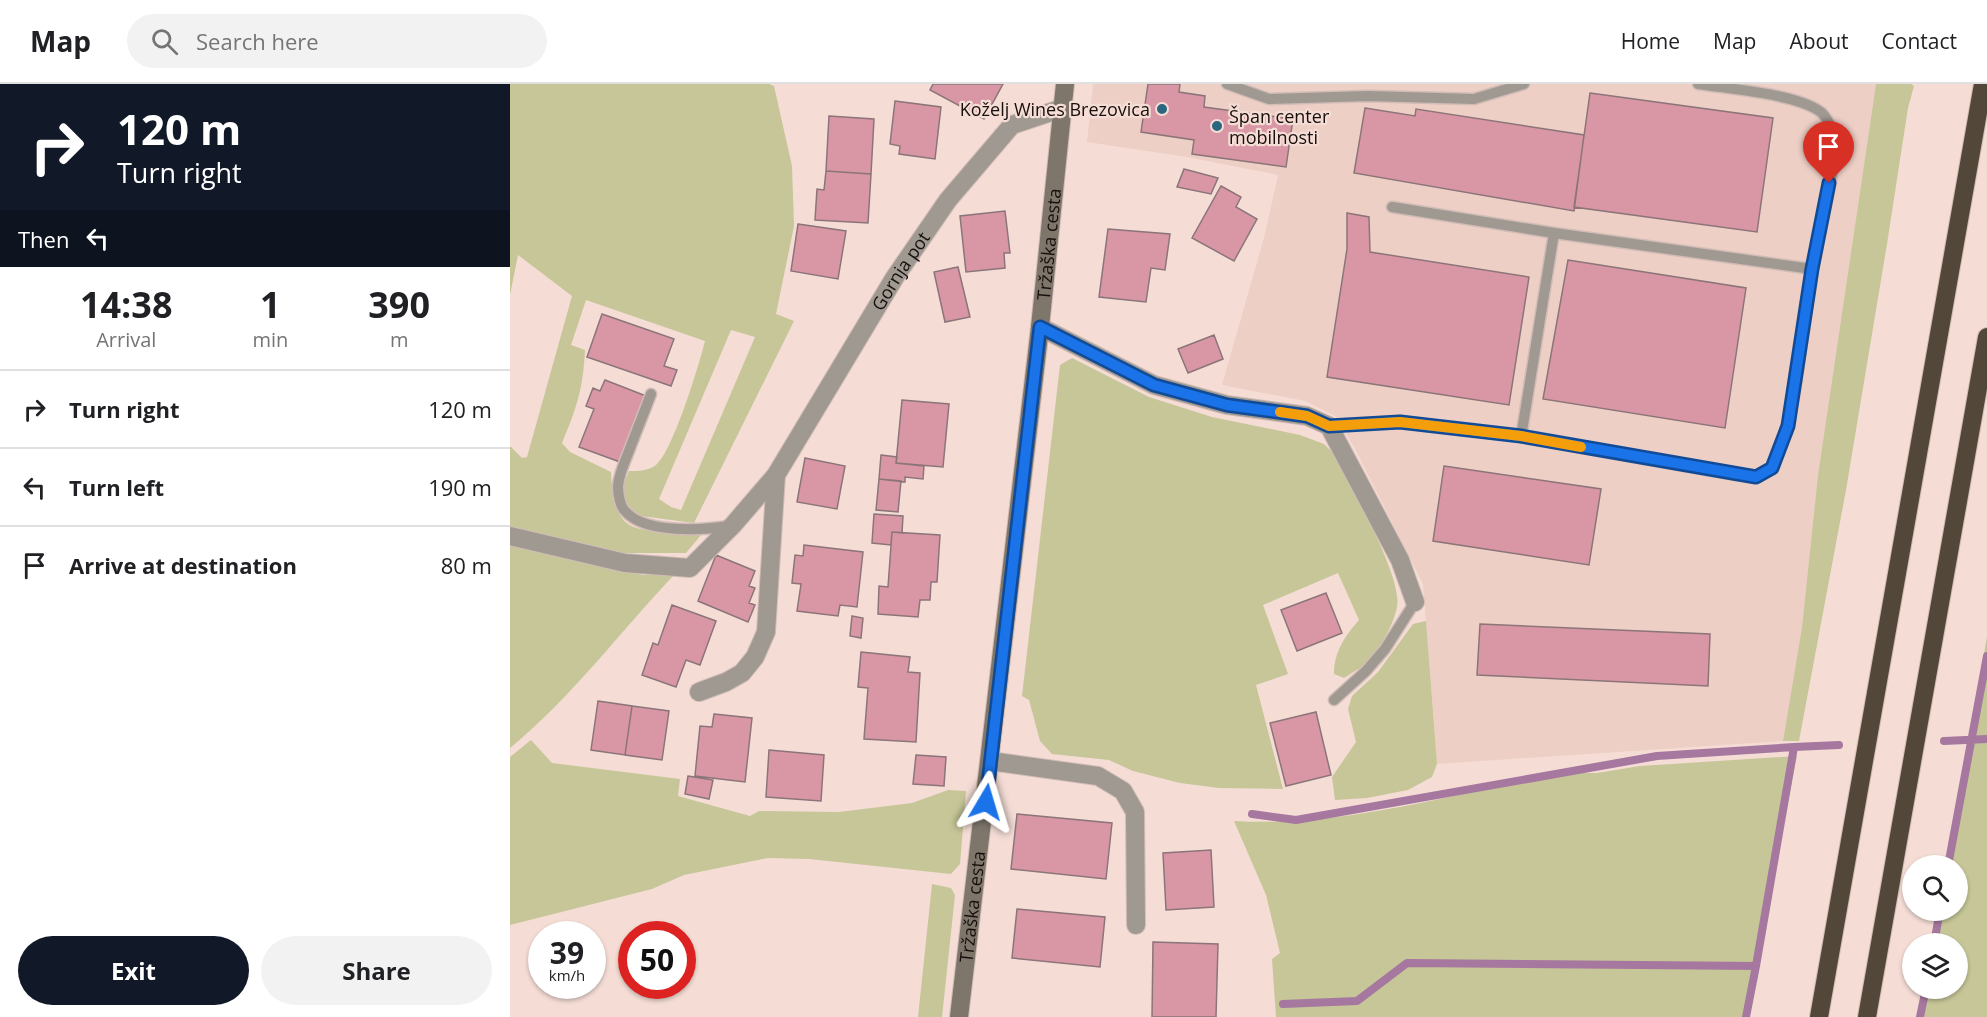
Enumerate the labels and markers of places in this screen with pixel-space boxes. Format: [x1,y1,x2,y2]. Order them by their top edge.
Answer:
place label: Koželj Wines Brezovica [960,97,1150,121]
marker: Koželj Wines Brezovica [1155,102,1169,116]
place label: Špan center mobilnosti [1229,104,1330,149]
marker: Špan center mobilnosti [1210,119,1224,133]
pin [1803,121,1854,183]

